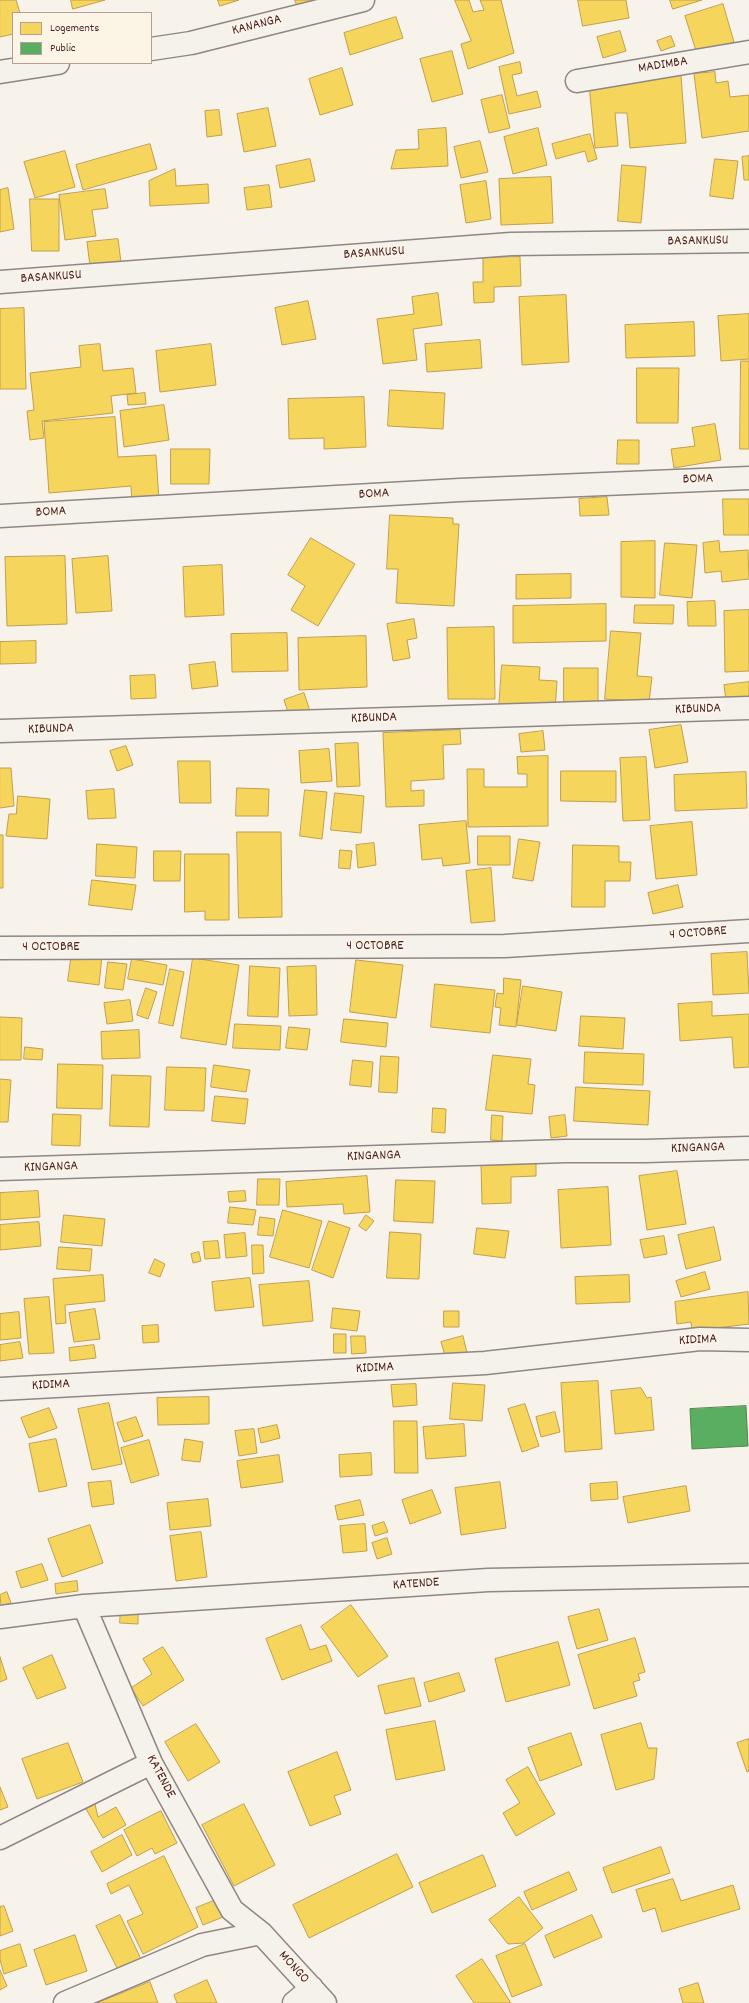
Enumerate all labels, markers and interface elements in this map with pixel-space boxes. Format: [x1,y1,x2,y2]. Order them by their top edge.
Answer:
legend [12,12,152,64]
street label: KANANGA [231,12,283,40]
text: Logements [50,20,99,37]
text: Public [50,40,76,57]
street label: MADIMBA [637,54,689,78]
street label: BASANKUSU [667,233,729,251]
street label: BASANKUSU [343,243,405,265]
street label: BASANKUSU [20,267,82,289]
street label: BOMA [682,471,714,489]
street label: BOMA [358,486,390,504]
street label: BOMA [35,504,67,522]
street label: KIBUNDA [675,701,721,719]
street label: KIBUNDA [351,710,397,728]
street label: KIBUNDA [28,721,74,739]
street label: 4 OCTOBRE [669,924,727,944]
street label: 4 OCTOBRE [346,939,404,955]
street label: 4 OCTOBRE [22,940,80,956]
street label: KINGANGA [671,1140,725,1158]
street label: KINGANGA [347,1148,401,1166]
street label: KINGANGA [24,1159,78,1177]
street label: KIDIMA [678,1332,718,1350]
street label: KIDIMA [355,1360,395,1378]
street label: KIDIMA [31,1377,71,1395]
street label: KATENDE [392,1575,440,1595]
street label: KATENDE [142,1752,178,1802]
street label: MONGO [274,1948,312,1988]

